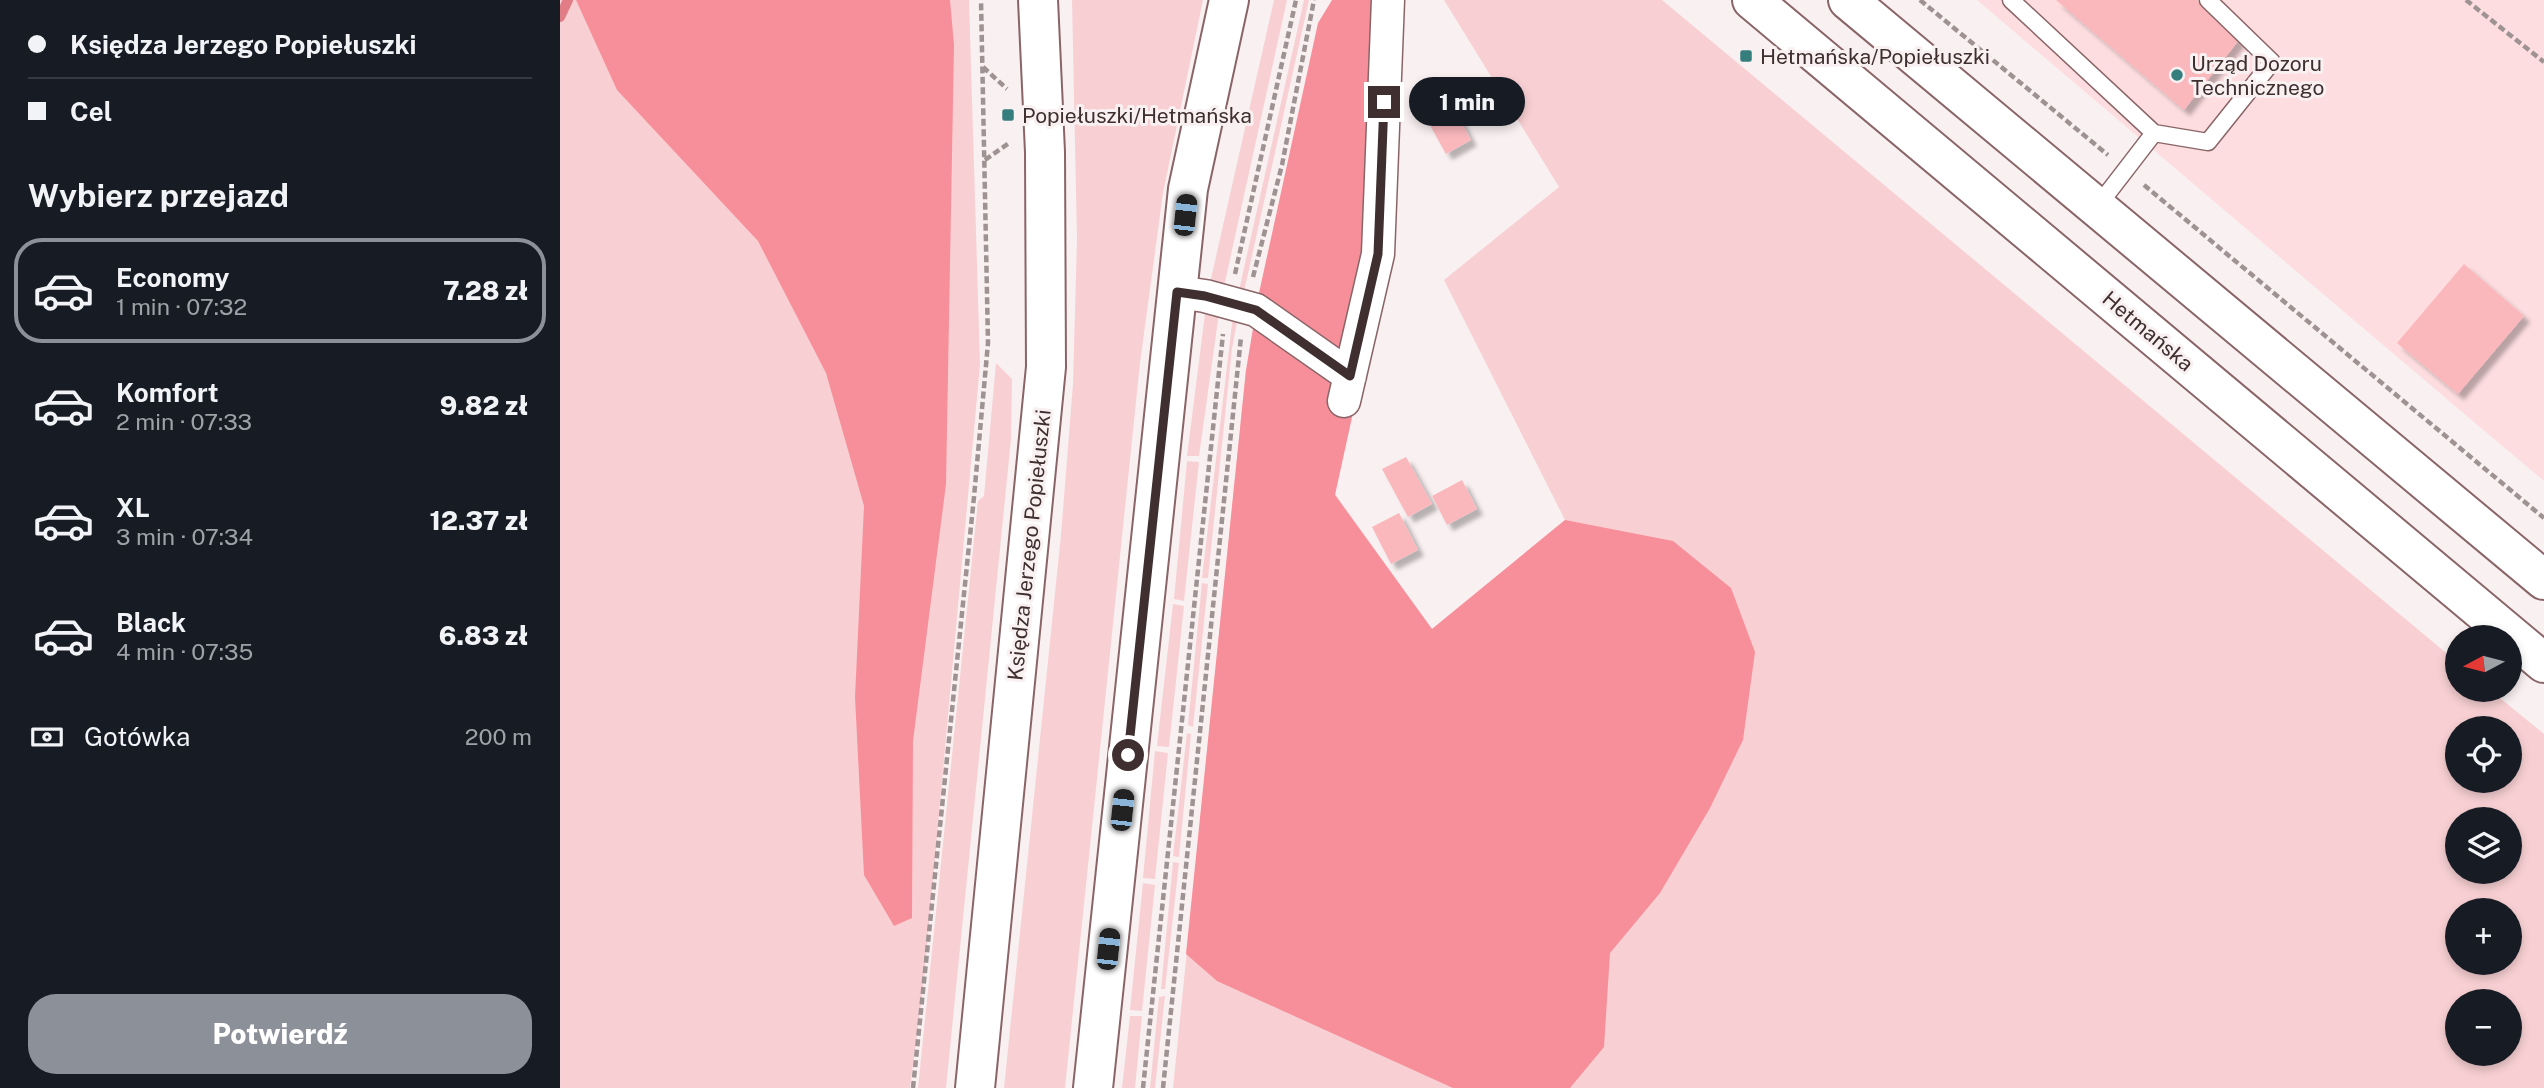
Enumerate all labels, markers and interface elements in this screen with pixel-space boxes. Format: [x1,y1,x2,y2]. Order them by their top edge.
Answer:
text: Księdza Jerzego Popiełuszki [70,29,417,60]
place label: Hetmańska/Popiełuszki [1760,44,1990,69]
marker: Hetmańska/Popiełuszki [1738,48,1754,64]
place label: Urząd Dozoru Technicznego [2191,51,2324,100]
marker: Urząd Dozoru Technicznego [2169,67,2185,83]
callout: 1 min [1408,78,1524,126]
route end [1368,86,1400,118]
text: 1 min [1439,88,1495,115]
text: Cel [70,96,112,127]
place label: Popiełuszki/Hetmańska [1022,103,1252,128]
marker: Popiełuszki/Hetmańska [1000,107,1016,123]
text: Wybierz przejazd [28,177,289,214]
car [1173,193,1198,237]
icon: car [32,259,95,322]
text: Economy [116,262,229,293]
text: 7.28 zł [443,275,528,306]
street label: Hetmańska [2097,286,2199,376]
text: 1 min · 07:32 [116,293,247,320]
icon: car [32,374,95,437]
text: Komfort [116,377,218,408]
text: 9.82 zł [440,390,528,421]
text: 2 min · 07:33 [116,408,252,435]
street label: Księdza Jerzego Popiełuszki [1002,408,1056,682]
icon: car [32,489,95,552]
text: XL [116,492,150,523]
text: 12.37 zł [430,505,528,536]
text: 3 min · 07:34 [116,523,253,550]
icon: car [32,604,95,667]
text: Black [116,607,186,638]
text: 6.83 zł [439,620,528,651]
north arrow [2445,625,2522,702]
map controls [2445,625,2522,1066]
text: 4 min · 07:35 [116,638,253,665]
button: locate [2445,716,2522,793]
icon: cash [28,718,66,756]
text: Gotówka [84,721,190,752]
text: 200 m [465,723,532,750]
route start [1112,739,1144,771]
car [1110,788,1135,832]
button: layers [2445,807,2522,884]
button: + [2445,898,2522,975]
car [1096,927,1121,971]
button: − [2445,989,2522,1066]
button: Potwierdź [28,994,532,1074]

